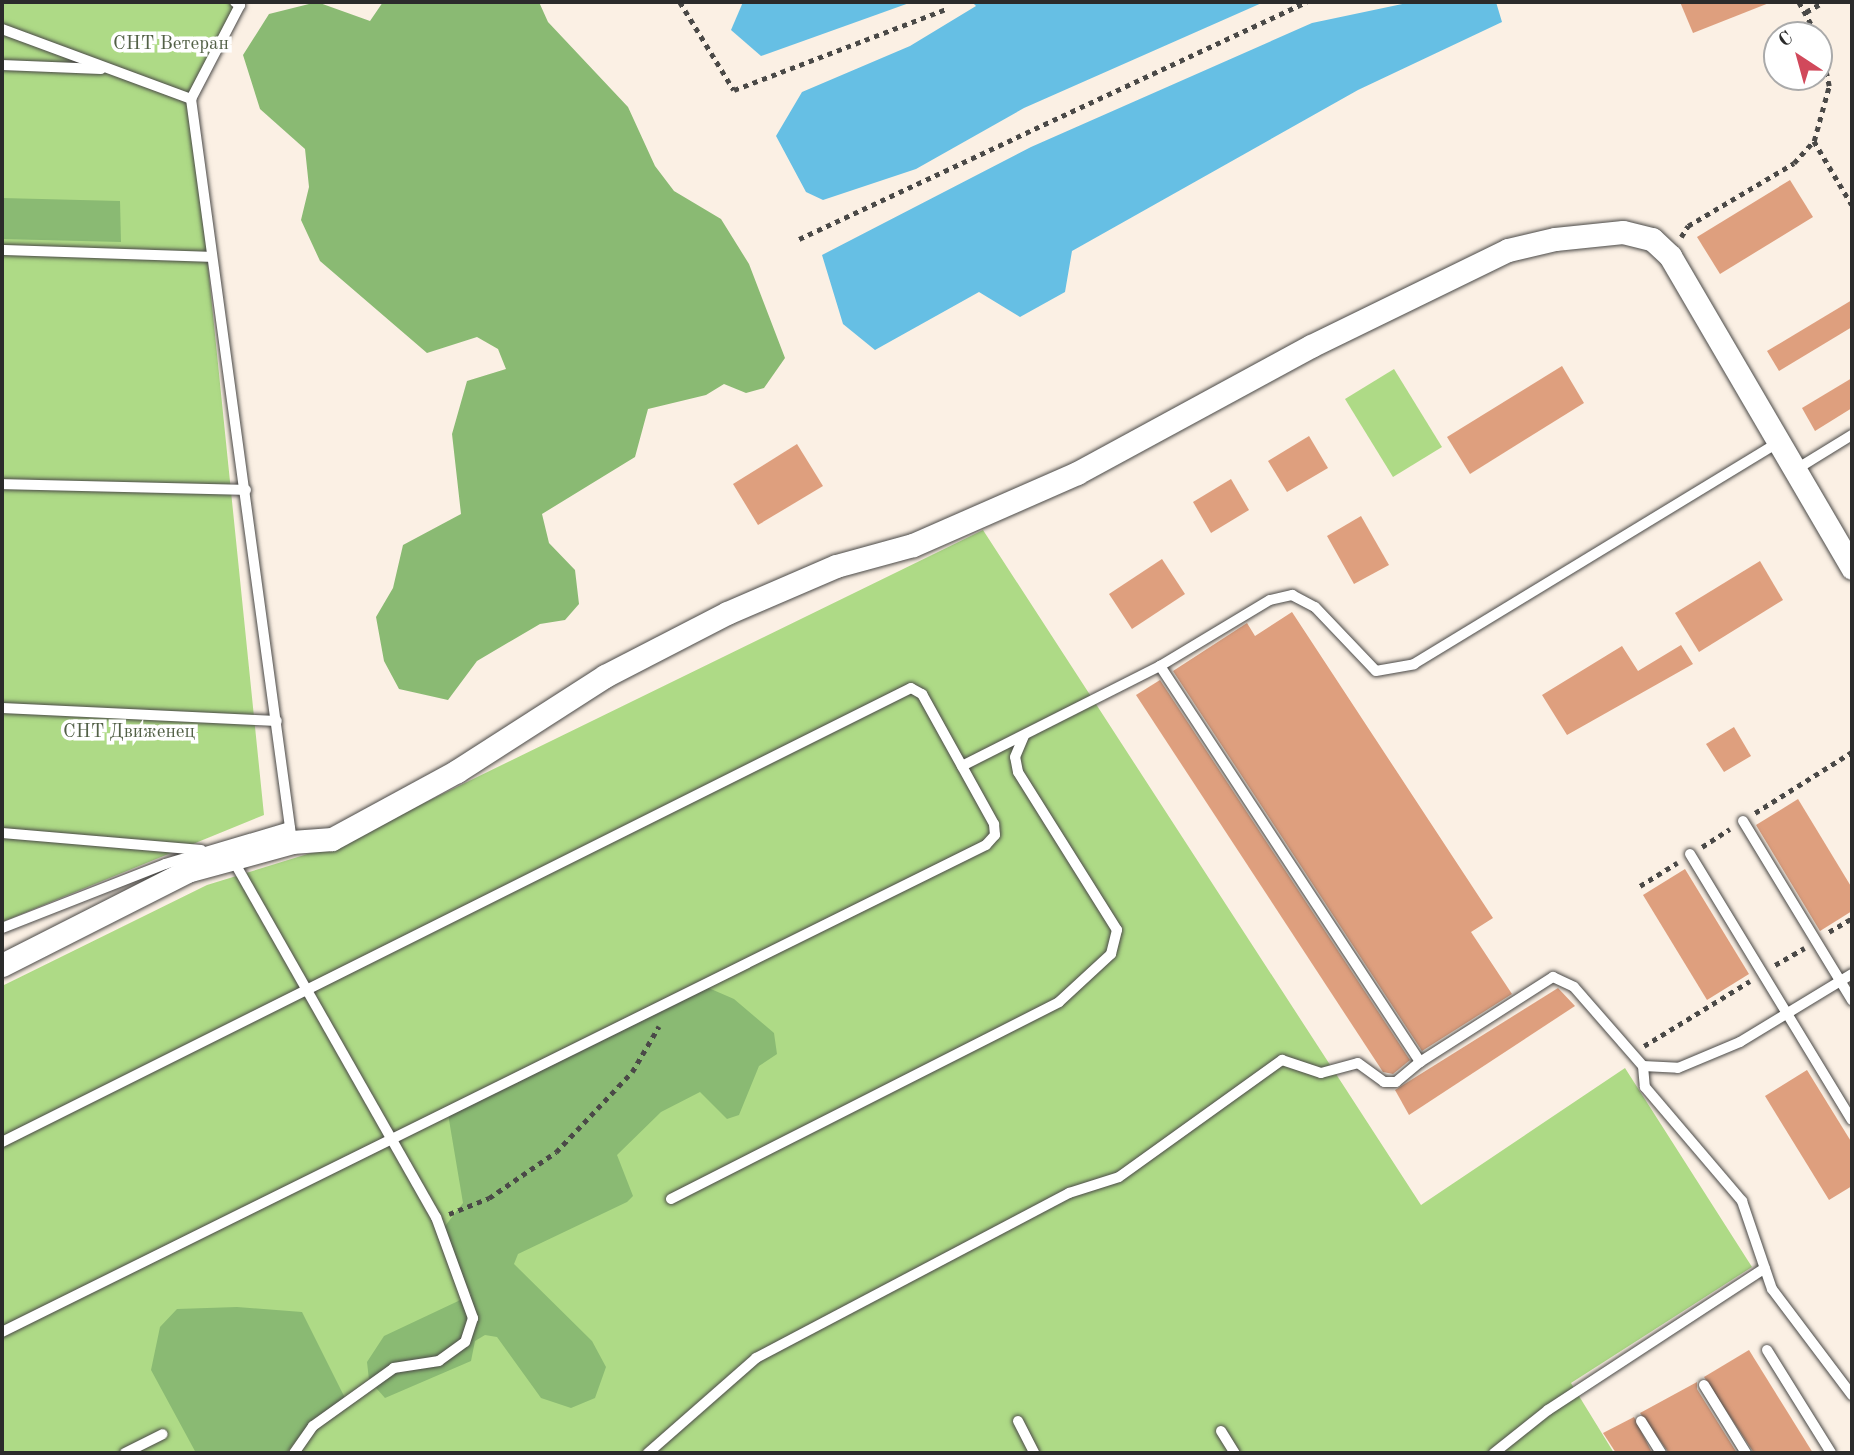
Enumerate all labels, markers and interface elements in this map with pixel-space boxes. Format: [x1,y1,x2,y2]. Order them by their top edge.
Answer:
north arrow [1763,21,1833,91]
text: С [1776,29,1797,52]
park label: СНТ Ветеран [113,34,229,56]
park label: СНТ Движенец [63,722,195,744]

